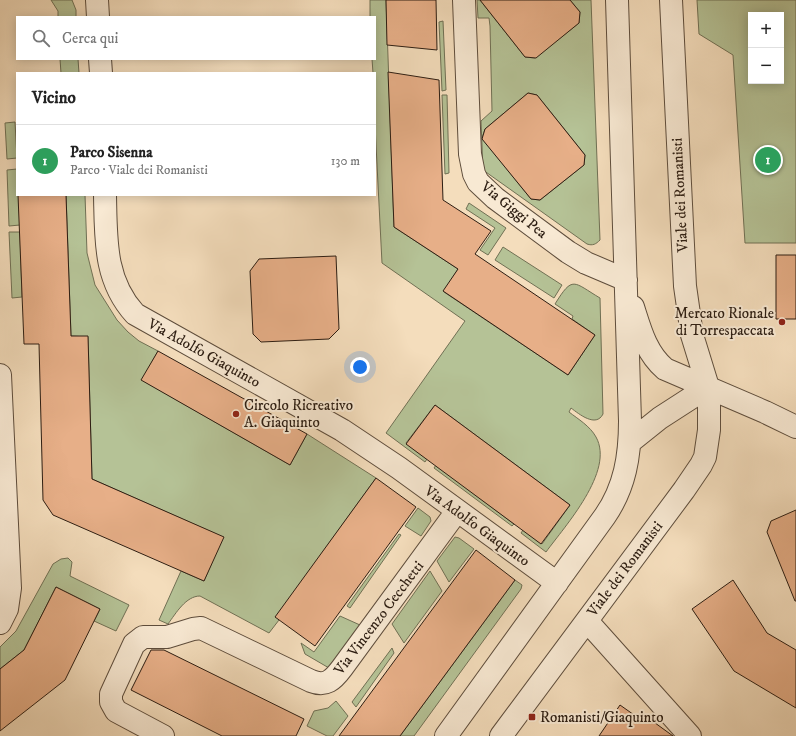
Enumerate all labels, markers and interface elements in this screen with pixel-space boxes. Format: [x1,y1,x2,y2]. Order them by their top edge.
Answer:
map controls [748,12,784,84]
button: + [748,12,784,48]
search box [16,16,376,60]
icon: search [30,27,52,49]
text: Cerca qui [62,29,118,48]
button: − [748,48,784,84]
text: Vicino [32,87,76,109]
street label: Viale dei Romanisti [668,137,693,254]
text: Parco Sisenna [70,143,153,162]
pin: 1 [755,145,781,175]
text: 1 [43,153,47,169]
text: 130 m [331,153,360,169]
text: Parco · Viale dei Romanisti [70,162,208,178]
street label: Via Giggi Pea [476,177,552,243]
place label: Mercato Rionale di Torrespaccata [675,304,775,340]
street label: Via Adolfo Giaquinto [143,314,264,392]
marker: Mercato Rionale di Torrespaccata [777,317,787,327]
your location [350,357,370,377]
place label: Circolo Ricreativo A. Giaquinto [244,396,353,432]
marker: Circolo Ricreativo A. Giaquinto [231,409,241,419]
street label: Via Adolfo Giaquinto [420,481,534,571]
street label: Viale dei Romanisti [582,517,667,621]
street label: Via Vincenzo Cecchetti [329,557,428,680]
place label: Romanisti/Giaquinto [540,708,663,727]
marker: Romanisti/Giaquinto [527,712,537,722]

